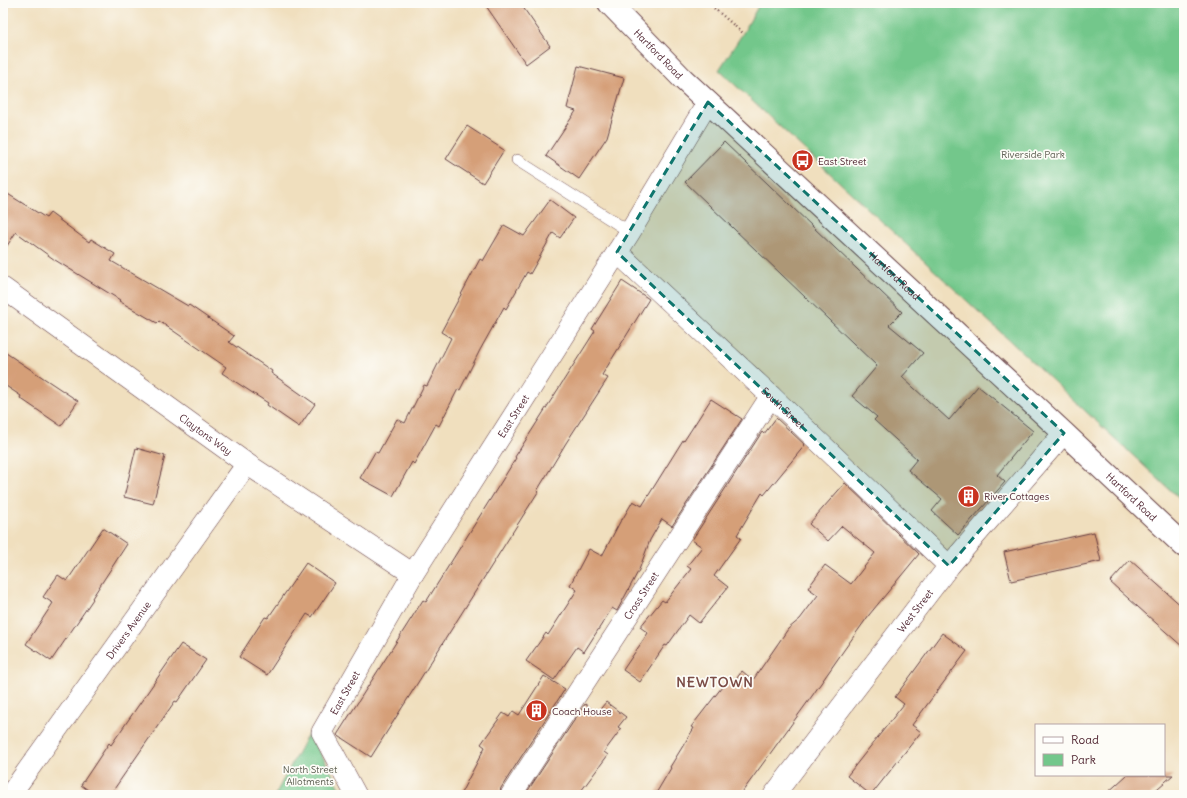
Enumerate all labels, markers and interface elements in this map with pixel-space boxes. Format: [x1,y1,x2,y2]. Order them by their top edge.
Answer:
street label: Hartford Road [631,26,686,82]
bus stop icon: East Street [790,148,816,174]
park label: Riverside Park [1001,148,1065,161]
place label: East Street [818,155,867,168]
street label: Hartford Road [866,249,923,303]
street label: South Street [759,384,808,432]
street label: East Street [495,392,532,440]
street label: Claytons Way [177,411,235,458]
street label: Hartford Road [1104,470,1160,524]
building icon: River Cottages [955,483,981,509]
place label: River Cottages [984,490,1050,503]
street label: Cross Street [621,569,662,622]
street label: West Street [894,586,936,635]
street label: Drivers Avenue [103,598,153,661]
street label: East Street [327,668,363,717]
district label: NEWTOWN [676,673,754,691]
building icon: Coach House [523,698,549,724]
place label: Coach House [552,705,612,718]
legend [1035,724,1165,776]
text: Road [1071,732,1099,747]
text: Park [1071,752,1096,767]
park label: North Street Allotments [283,763,338,788]

